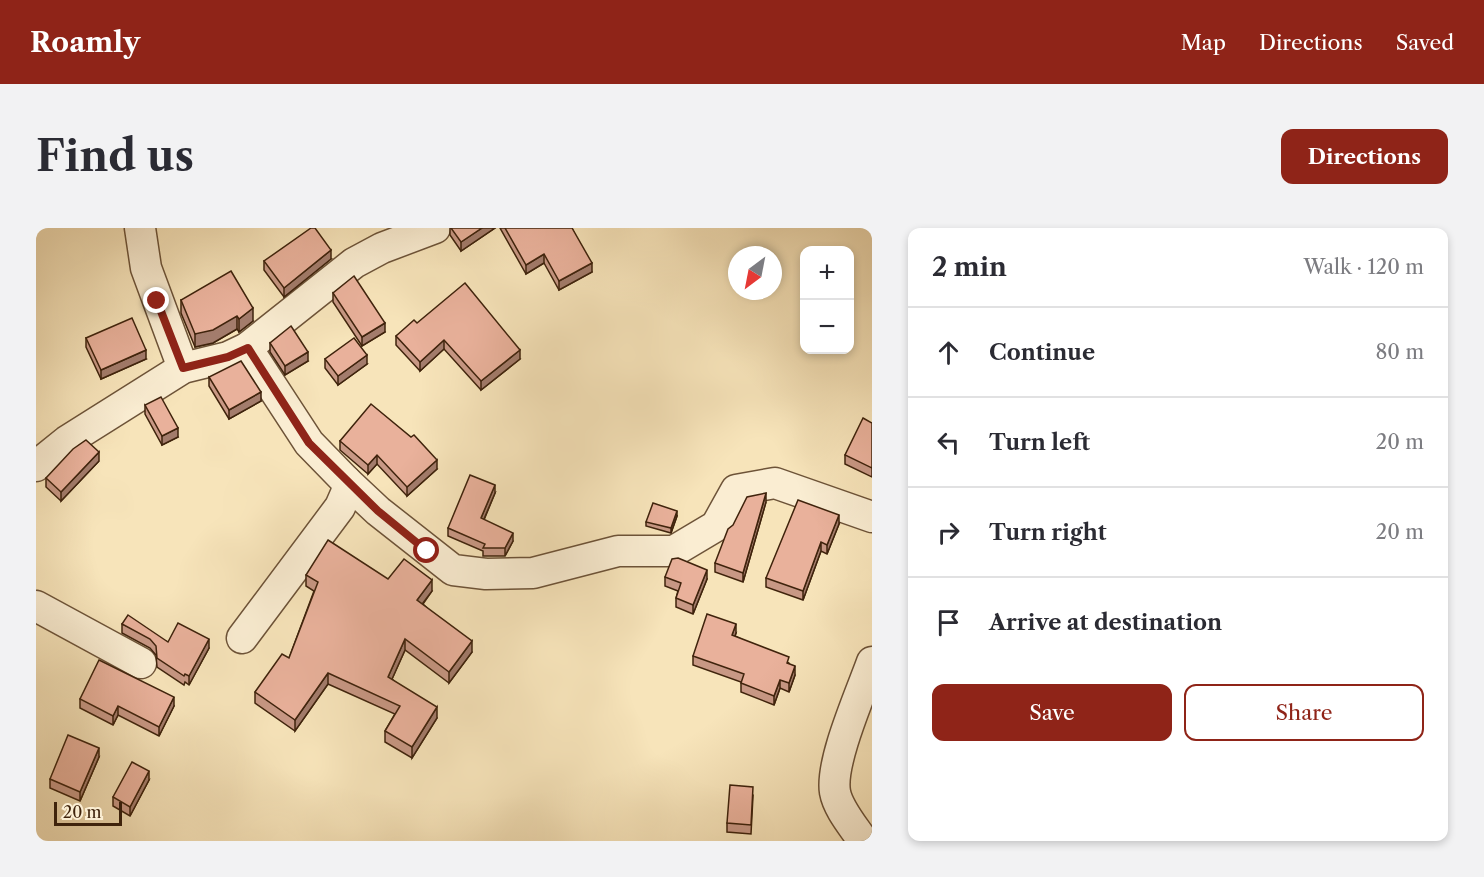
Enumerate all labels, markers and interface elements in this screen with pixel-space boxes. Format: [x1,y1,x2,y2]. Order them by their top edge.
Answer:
text: Roamly [30,25,140,59]
text: Map [1181,30,1226,55]
text: Directions [1259,30,1363,55]
text: Saved [1396,30,1454,55]
button: Directions [1281,129,1448,184]
text: Find us [36,130,194,182]
north arrow [728,246,782,300]
map controls [800,246,854,354]
button: + [800,246,854,300]
text: 2 min [932,251,1007,283]
text: Walk · 120 m [1303,255,1424,279]
route end [143,287,169,313]
button: − [800,300,854,354]
icon: ahead [932,336,965,369]
text: Continue [989,339,1095,366]
text: 80 m [1376,340,1424,364]
icon: left [932,426,965,459]
text: Turn left [989,429,1090,456]
text: 20 m [1376,430,1424,454]
icon: right [932,516,965,549]
text: Turn right [989,519,1107,546]
text: 20 m [1376,520,1424,544]
route start [413,537,439,563]
icon: arrive [932,606,965,639]
text: Arrive at destination [989,609,1222,636]
button: Save [932,684,1172,741]
button: Share [1184,684,1424,741]
scale bar [54,799,122,826]
text: 20 m [63,802,102,822]

